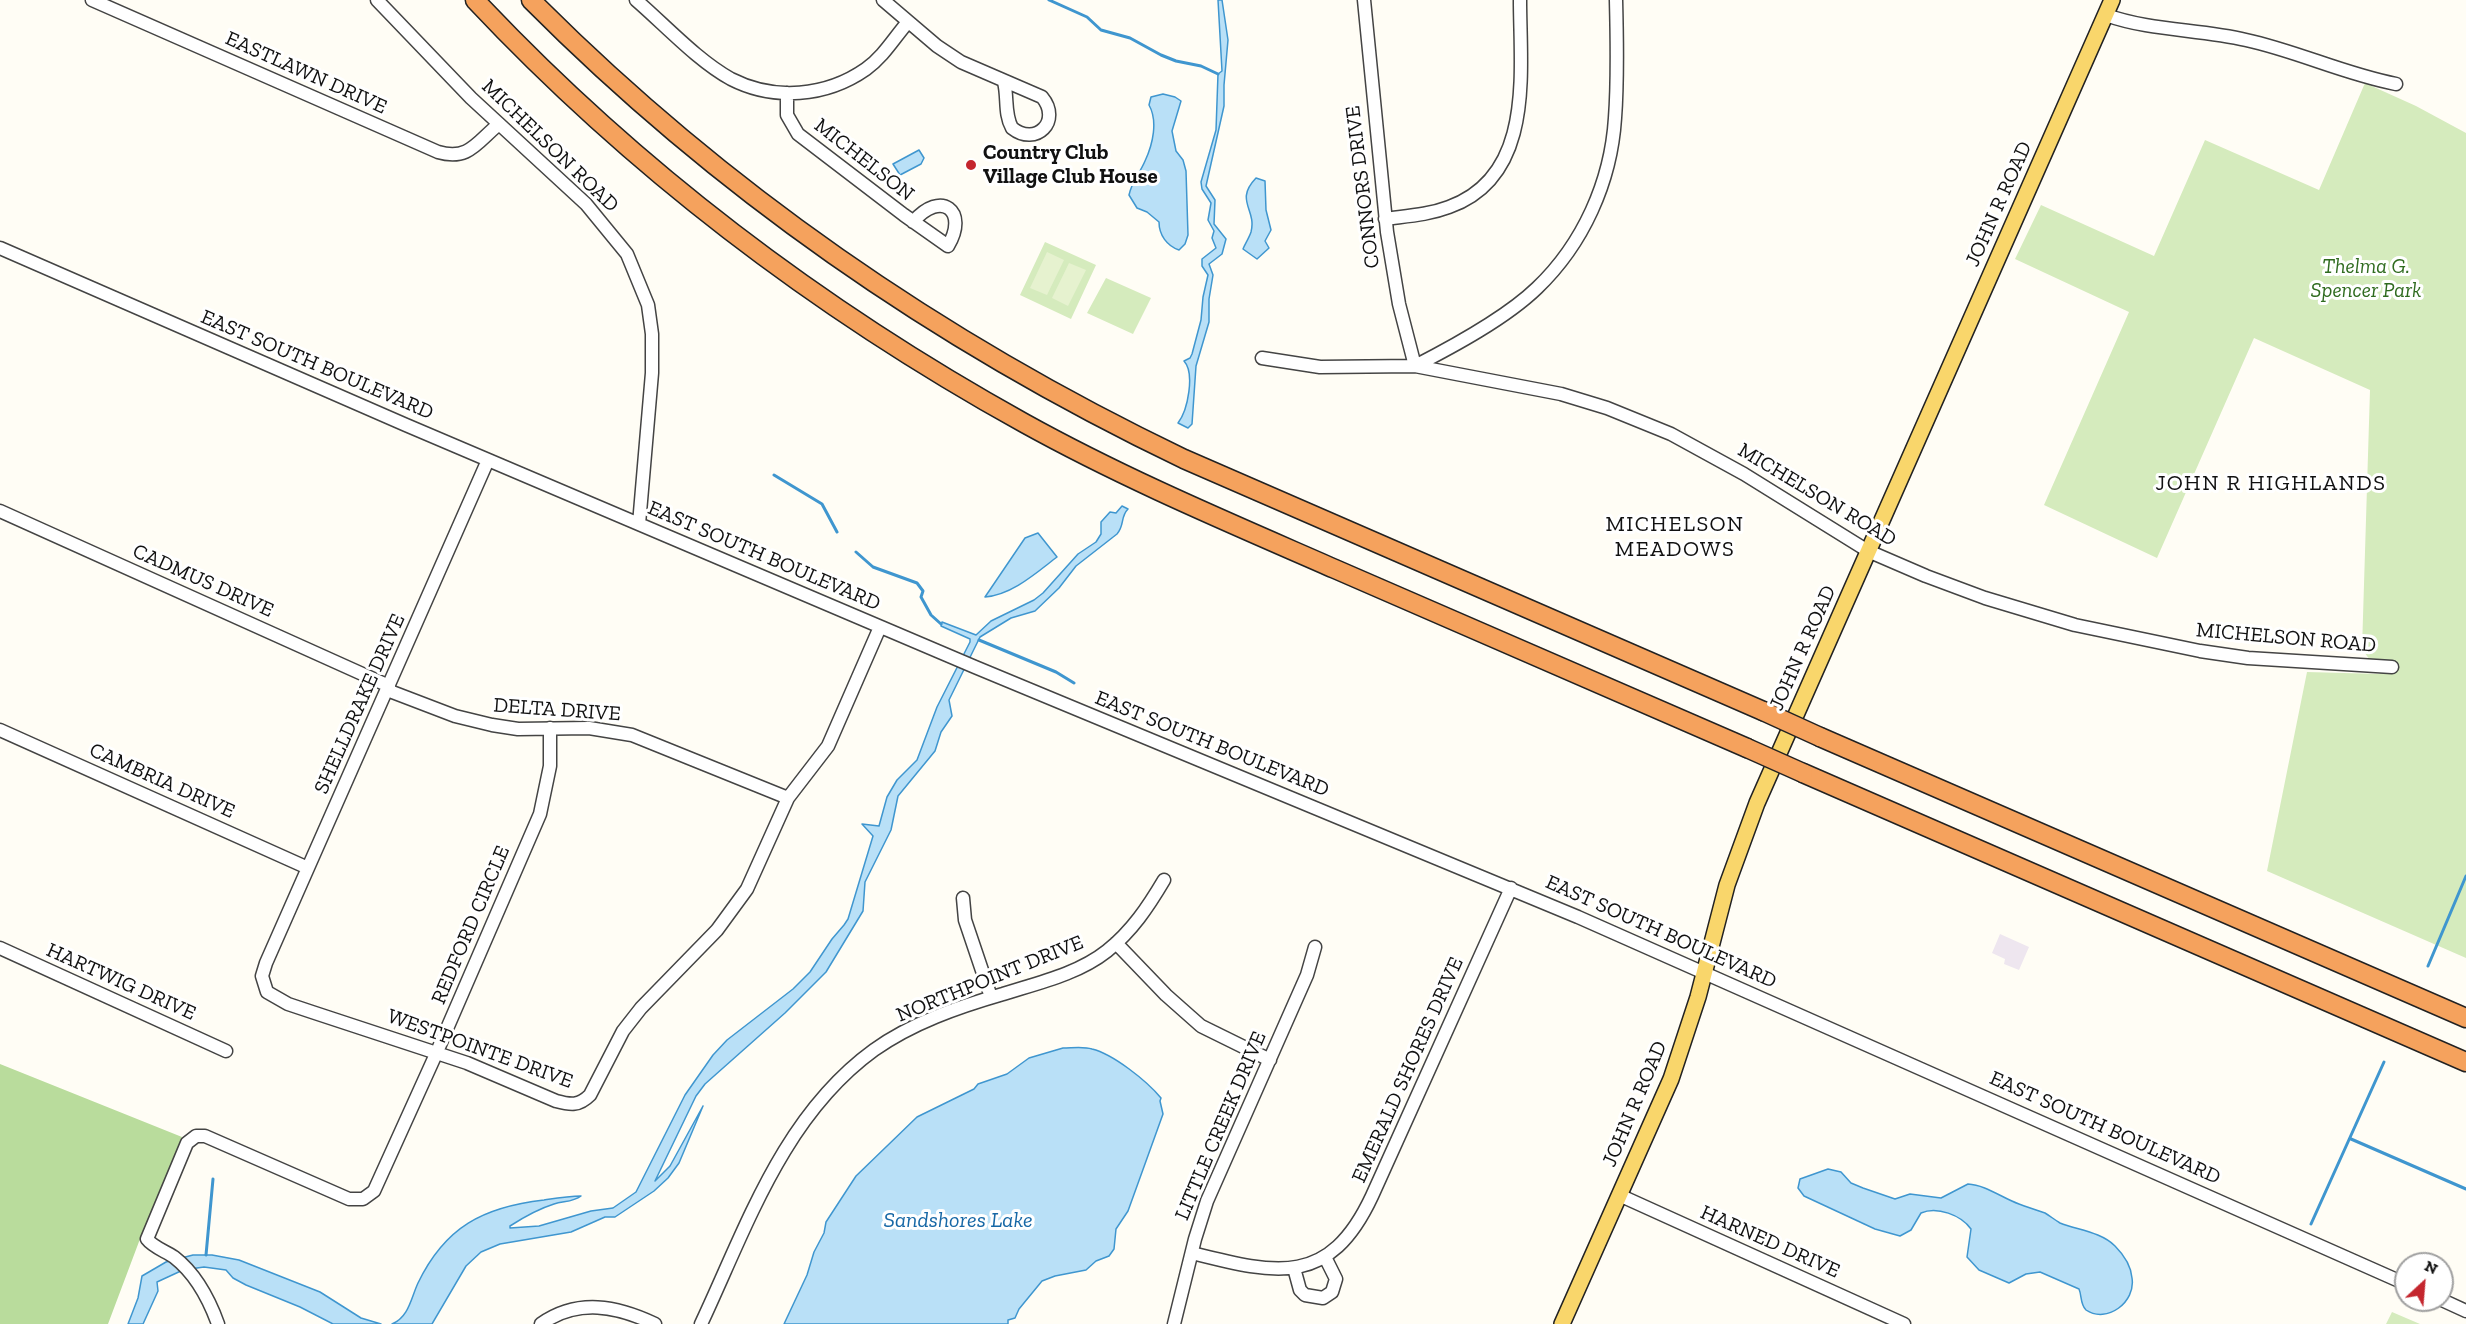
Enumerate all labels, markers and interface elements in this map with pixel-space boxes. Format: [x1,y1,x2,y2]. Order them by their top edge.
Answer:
street label: EASTLAWN DRIVE [221,26,391,120]
street label: MICHELSON ROAD [476,74,624,218]
street label: CONNORS DRIVE [1341,104,1385,270]
street label: MICHELSON [809,113,919,207]
street label: JOHN R ROAD [1960,138,2038,270]
place label: Country Club Village Club House [983,140,1158,190]
marker: Country Club Village Club House [964,158,978,172]
park label: Thelma G. Spencer Park [2311,254,2421,304]
street label: EAST SOUTH BOULEVARD [197,305,437,425]
street label: MICHELSON ROAD [1733,438,1901,552]
district label: JOHN R HIGHLANDS [2156,471,2386,497]
street label: EAST SOUTH BOULEVARD [644,496,884,616]
district label: MICHELSON MEADOWS [1605,512,1745,564]
street label: CADMUS DRIVE [129,539,277,623]
street label: JOHN R ROAD [1764,582,1842,714]
street label: SHELLDRAKE DRIVE [309,610,411,798]
street label: MICHELSON ROAD [2195,618,2377,658]
street label: EAST SOUTH BOULEVARD [1091,685,1333,803]
street label: DELTA DRIVE [492,693,622,727]
street label: CAMBRIA DRIVE [85,738,239,824]
street label: REDFORD CIRCLE [426,842,516,1008]
street label: EAST SOUTH BOULEVARD [1542,870,1780,994]
street label: NORTHPOINT DRIVE [893,930,1087,1028]
street label: HARTWIG DRIVE [42,938,200,1026]
street label: EMERALD SHORES DRIVE [1347,953,1469,1187]
street label: WESTPOINTE DRIVE [384,1004,576,1094]
street label: LITTLE CREEK DRIVE [1170,1028,1272,1224]
street label: JOHN R ROAD [1597,1037,1673,1171]
street label: EAST SOUTH BOULEVARD [1986,1066,2224,1190]
street label: HARNED DRIVE [1696,1200,1844,1284]
water label: Sandshores Lake [883,1208,1033,1234]
north arrow [2394,1252,2454,1312]
text: N [2422,1256,2441,1278]

